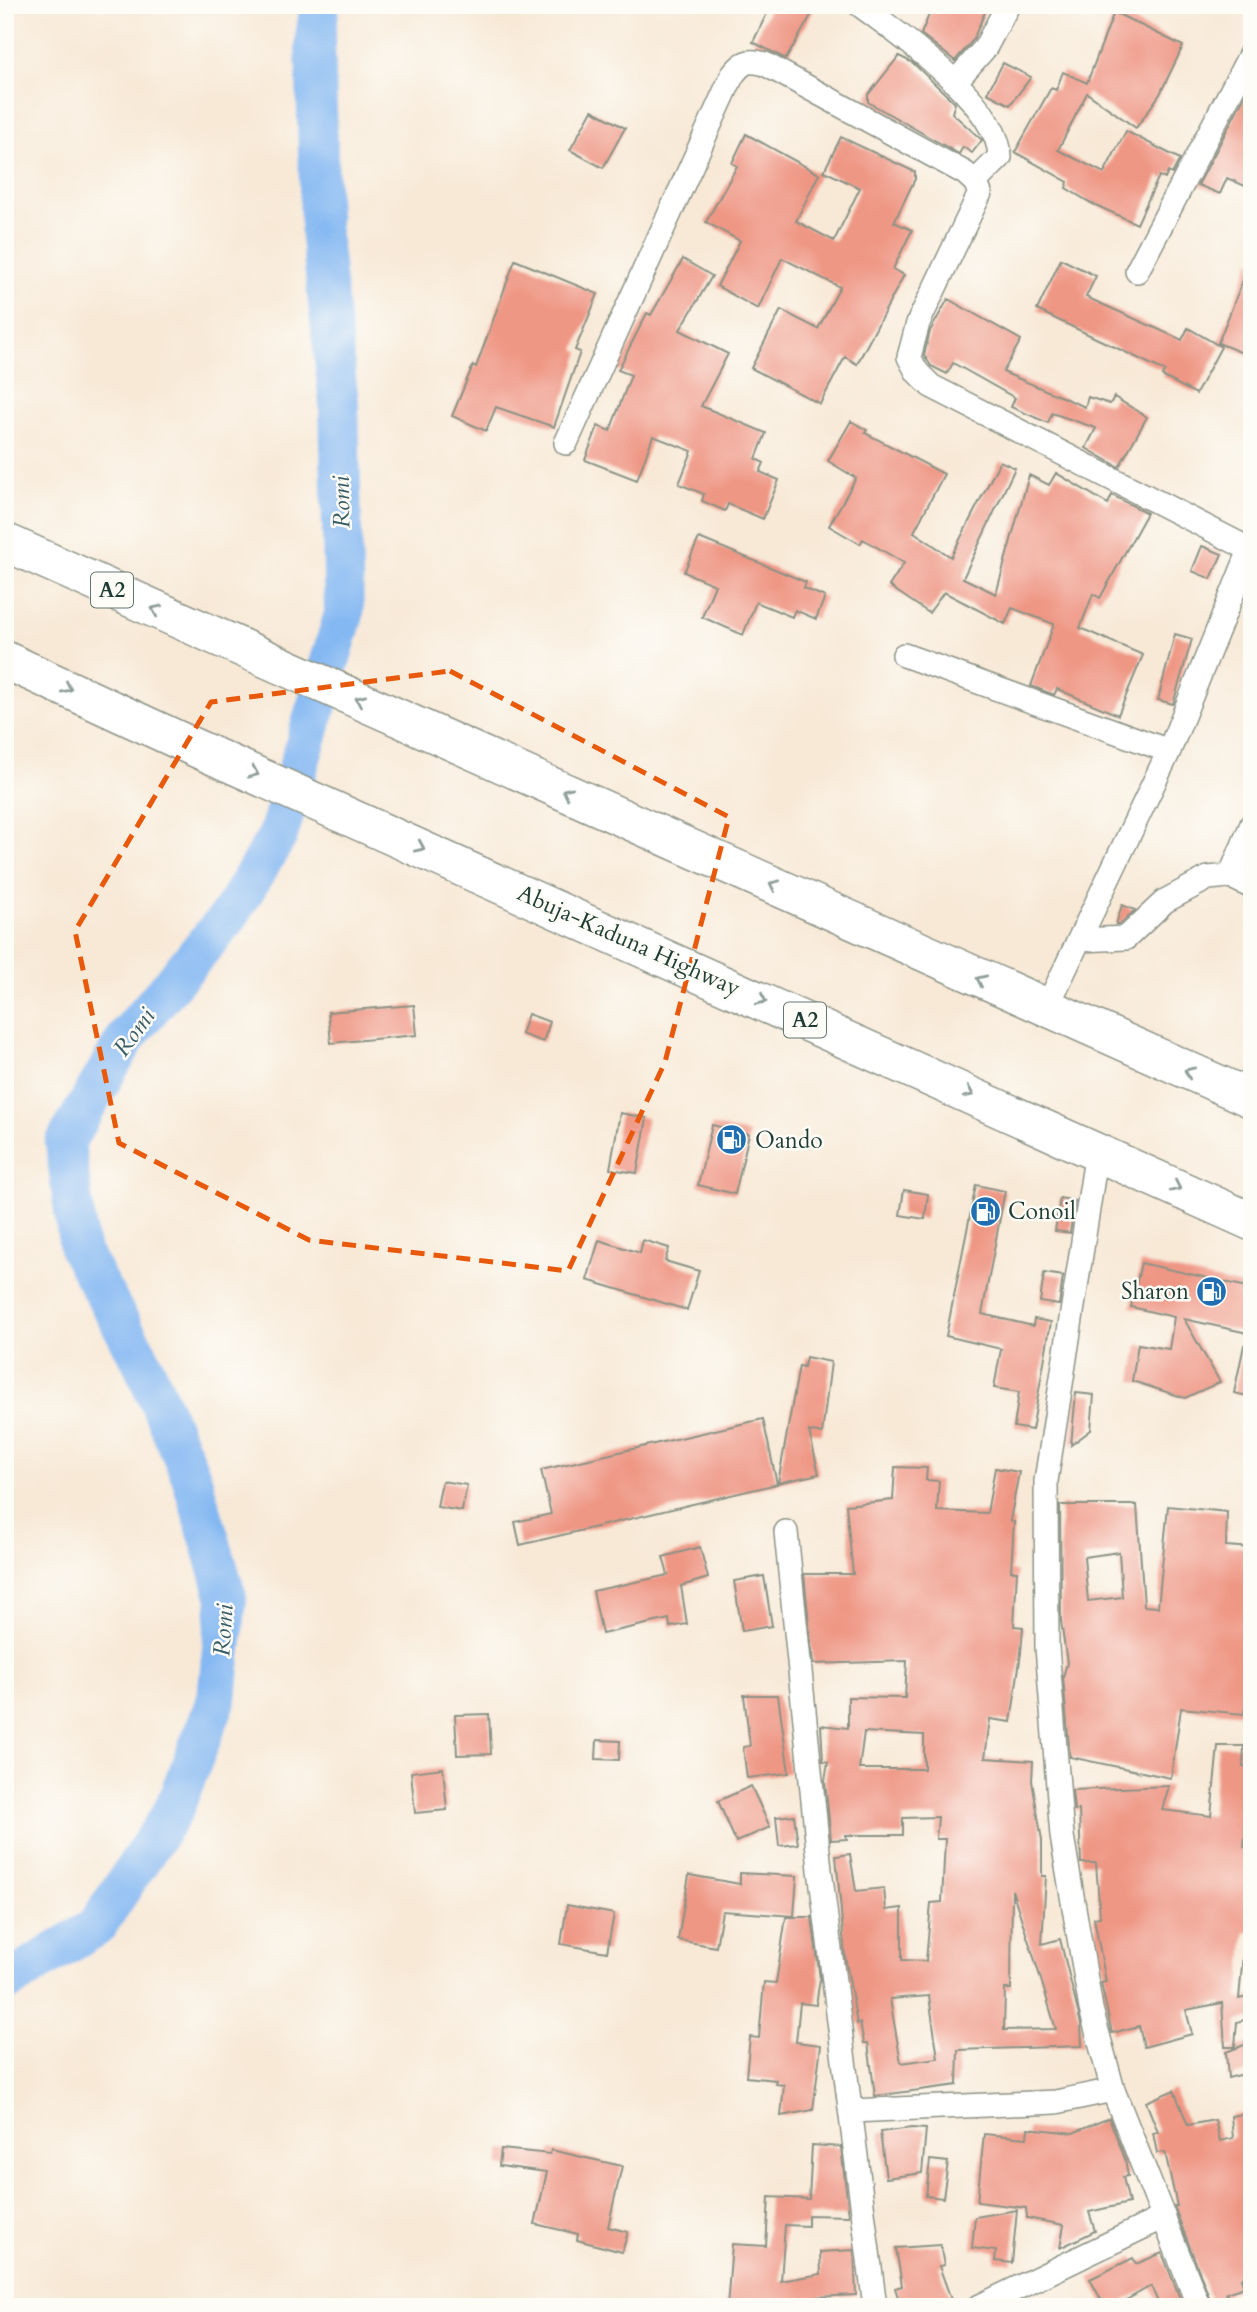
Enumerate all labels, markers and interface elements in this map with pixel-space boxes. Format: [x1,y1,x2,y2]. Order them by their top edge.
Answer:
water label: Romi [325,475,358,528]
road number: A2 [91,572,133,608]
one-way arrow [151,604,163,618]
one-way arrow [60,680,72,694]
one-way arrow [355,694,367,708]
one-way arrow [246,765,259,779]
one-way arrow [562,786,574,800]
one-way arrow [413,839,425,853]
street label: Abuja-Kaduna Highway [512,877,745,1004]
one-way arrow [769,879,782,893]
one-way arrow [976,974,988,988]
one-way arrow [754,992,767,1006]
water label: Romi [106,1001,163,1063]
road number: A2 [784,1002,826,1038]
one-way arrow [1184,1066,1196,1080]
one-way arrow [962,1085,974,1099]
fuel station icon: Oando [715,1123,749,1157]
place label: Oando [755,1125,823,1156]
one-way arrow [1169,1179,1181,1193]
fuel station icon: Conoil [968,1194,1002,1228]
place label: Conoil [1008,1196,1076,1227]
fuel station icon: Sharon [1195,1274,1229,1308]
place label: Sharon [1121,1276,1189,1307]
water label: Romi [205,1602,242,1657]

